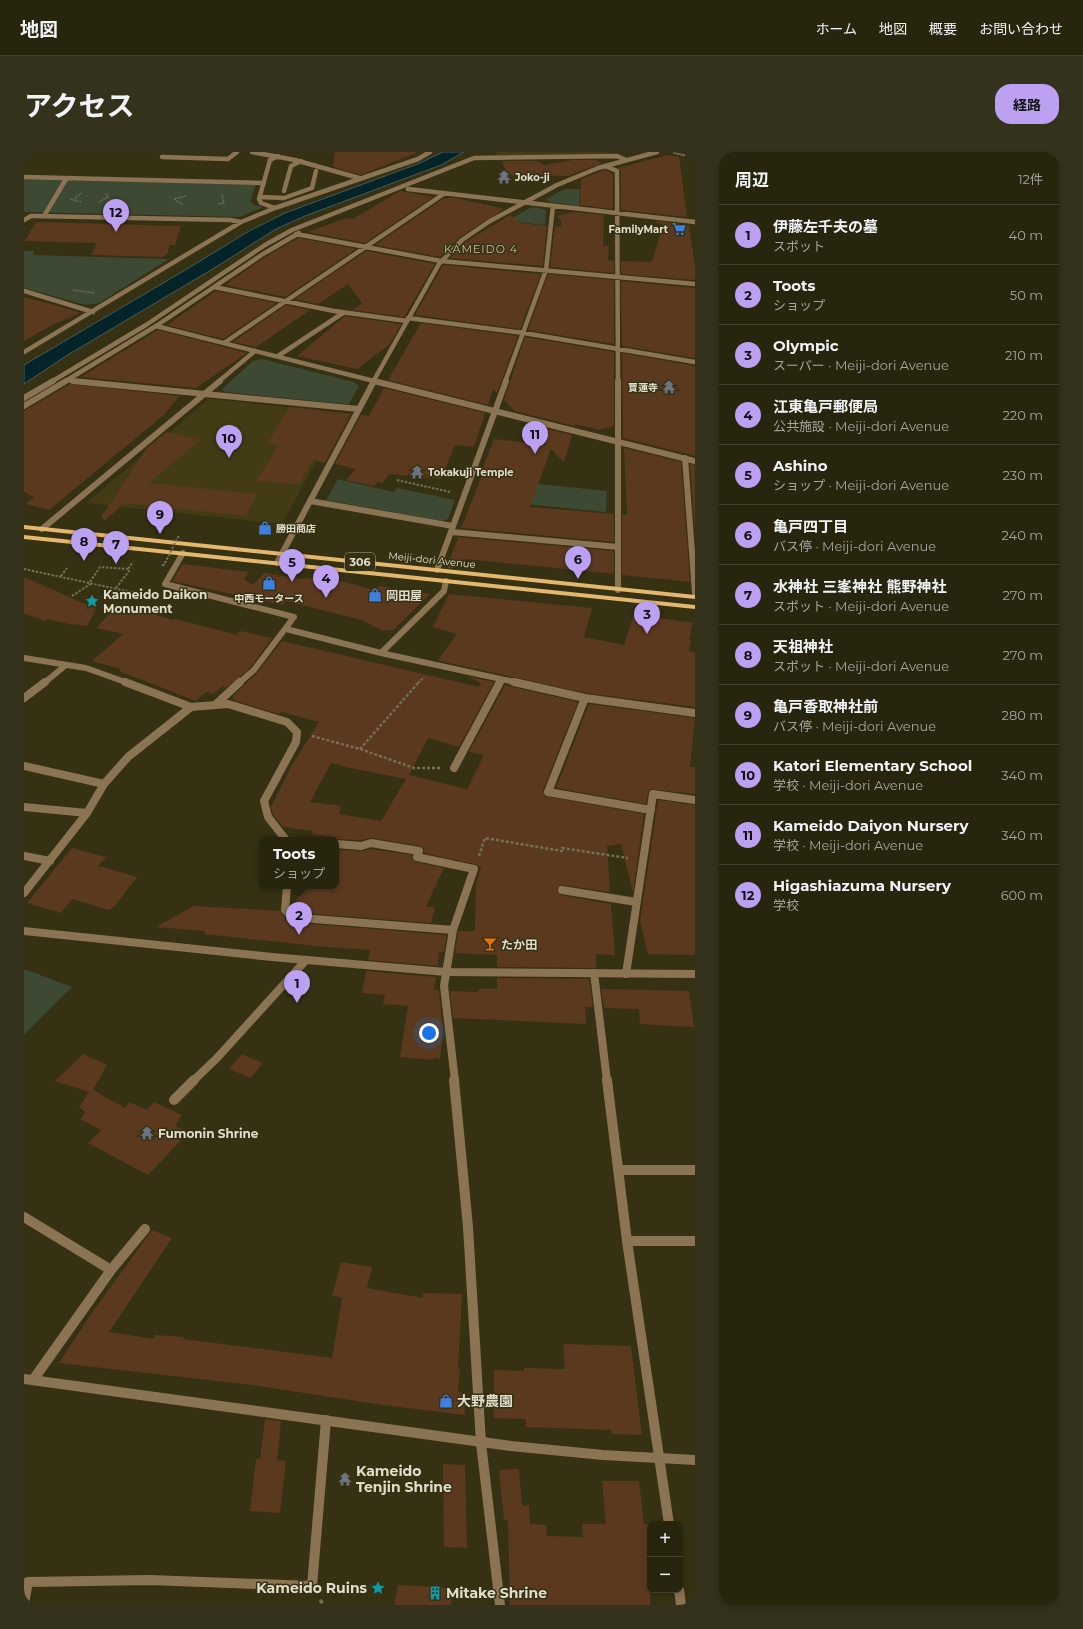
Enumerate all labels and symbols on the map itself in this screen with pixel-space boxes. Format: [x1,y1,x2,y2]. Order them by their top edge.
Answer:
temple icon: Joko-ji [496,169,512,185]
place label: Joko-ji [514,171,550,184]
pin: 12 [103,199,129,232]
supermarket icon: FamilyMart [671,221,687,237]
place label: FamilyMart [609,223,669,236]
district label: KAMEIDO 4 [444,242,518,256]
temple icon: 寶蓮寺 [661,379,677,395]
place label: 寶蓮寺 [628,381,658,394]
pin: 11 [522,421,548,454]
pin: 10 [216,425,242,458]
temple icon: Tokakuji Temple [409,464,425,480]
place label: Tokakuji Temple [428,466,514,479]
pin: 9 [147,501,173,534]
shop icon: 勝田商店 [257,520,273,536]
place label: 勝田商店 [276,522,316,535]
pin: 8 [71,528,97,561]
pin: 7 [103,531,129,564]
pin: 6 [565,546,591,579]
pin: 5 [279,549,305,582]
street label: Meiji-dori Avenue [388,549,476,571]
road number: 306 [345,553,375,571]
pin: 4 [313,565,339,598]
shop icon: 中西モータース [261,575,277,591]
place label: Kameido Daikon Monument [103,587,207,616]
shop icon: 岡田屋 [367,587,383,603]
place label: 岡田屋 [386,588,422,603]
place label: 中西モータース [234,592,304,605]
place icon: Kameido Daikon Monument [84,593,100,609]
pin: 3 [634,601,660,634]
pin: 2 [286,902,312,935]
bar icon: たか田 [482,936,498,952]
place label: たか田 [501,937,537,952]
pin: 1 [284,970,310,1003]
your location [419,1023,439,1043]
temple icon: Fumonin Shrine [139,1125,155,1141]
place label: Fumonin Shrine [158,1126,259,1141]
place label: 大野農園 [457,1392,513,1410]
shop icon: 大野農園 [438,1393,454,1409]
place label: Kameido Tenjin Shrine [356,1462,452,1496]
temple icon: Kameido Tenjin Shrine [337,1471,353,1487]
place label: Kameido Ruins [256,1579,368,1597]
place icon: Kameido Ruins [370,1580,386,1596]
place label: Mitake Shrine [446,1584,547,1602]
building icon: Mitake Shrine [427,1585,443,1601]

